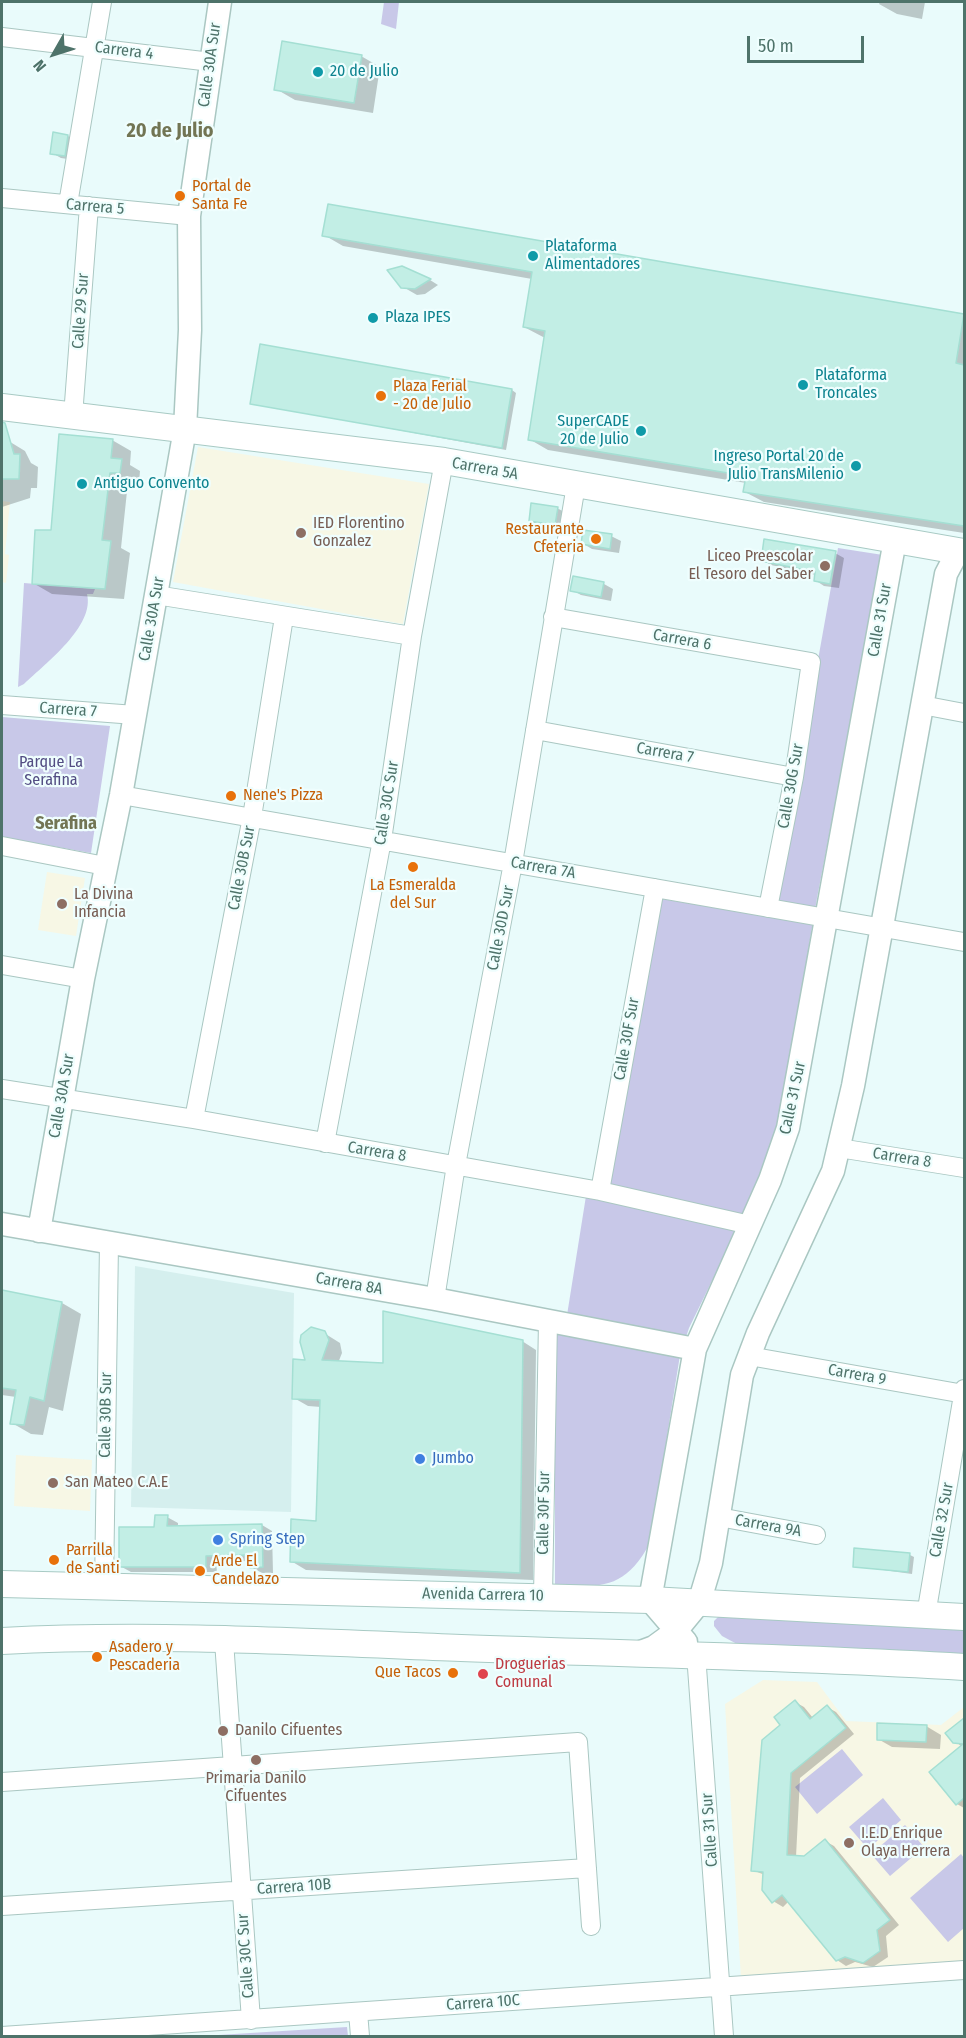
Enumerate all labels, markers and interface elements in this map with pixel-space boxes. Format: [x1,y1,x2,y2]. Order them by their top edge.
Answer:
street label: Calle 30A Sur [195,21,225,109]
north arrow [24,24,84,84]
scale bar [750,24,867,62]
text: 50 m [758,35,794,57]
street label: Carrera 4 [94,38,154,64]
text: N [29,56,50,75]
place label: 20 de Julio [330,62,399,82]
marker: 20 de Julio [311,65,325,79]
district label: 20 de Julio [126,119,214,143]
place label: Portal de Santa Fe [192,177,251,215]
marker: Portal de Santa Fe [173,189,187,203]
street label: Carrera 5 [65,195,125,219]
place label: Plataforma Alimentadores [545,237,640,275]
marker: Plataforma Alimentadores [526,249,540,263]
street label: Calle 29 Sur [69,272,93,350]
place label: Plaza IPES [385,308,451,328]
marker: Plaza IPES [366,311,380,325]
place label: Plataforma Troncales [815,366,887,404]
place label: Plaza Ferial - 20 de Julio [393,377,471,415]
marker: Plataforma Troncales [796,378,810,392]
marker: Plaza Ferial - 20 de Julio [374,389,388,403]
place label: SuperCADE 20 de Julio [557,412,629,450]
marker: SuperCADE 20 de Julio [634,424,648,438]
place label: Ingreso Portal 20 de Julio TransMilenio [714,447,844,485]
street label: Carrera 5A [450,454,520,484]
marker: Ingreso Portal 20 de Julio TransMilenio [849,459,863,473]
place label: Antiguo Convento [94,474,209,494]
marker: Antiguo Convento [75,477,89,491]
place label: IED Florentino Gonzalez [313,514,405,552]
place label: Restaurante Cfeteria [505,520,584,558]
marker: IED Florentino Gonzalez [294,526,308,540]
marker: Restaurante Cfeteria [589,532,603,546]
place label: Liceo Preescolar El Tesoro del Saber [688,547,813,585]
marker: Liceo Preescolar El Tesoro del Saber [818,559,832,573]
street label: Calle 30A Sur [135,575,169,663]
street label: Calle 31 Sur [864,582,896,658]
street label: Carrera 6 [651,625,713,655]
street label: Carrera 7 [39,698,97,722]
street label: Carrera 7 [635,739,695,767]
street label: Calle 30G Sur [774,742,808,830]
park label: Parque La Serafina [19,753,83,791]
street label: Calle 30C Sur [371,760,403,846]
place label: Nene's Pizza [243,786,323,806]
marker: Nene's Pizza [224,789,238,803]
district label: Serafina [35,813,97,835]
street label: Calle 30B Sur [224,824,260,912]
street label: Carrera 7A [509,853,577,883]
marker: La Esmeralda del Sur [406,860,420,874]
place label: La Esmeralda del Sur [370,876,456,914]
street label: Calle 30D Sur [483,884,519,972]
place label: La Divina Infancia [74,885,133,923]
marker: La Divina Infancia [55,897,69,911]
street label: Calle 30F Sur [610,996,644,1082]
street label: Calle 30A Sur [45,1052,79,1140]
street label: Calle 31 Sur [776,1060,810,1136]
street label: Carrera 8 [346,1138,408,1166]
street label: Carrera 8 [871,1144,933,1172]
street label: Carrera 8A [314,1269,384,1299]
street label: Carrera 9 [826,1360,888,1390]
street label: Calle 30B Sur [96,1372,116,1458]
place label: Jumbo [432,1449,474,1469]
marker: Jumbo [413,1452,427,1466]
street label: Calle 30F Sur [534,1471,554,1555]
place label: San Mateo C.A.E [65,1473,168,1493]
marker: San Mateo C.A.E [46,1476,60,1490]
street label: Calle 32 Sur [926,1481,958,1559]
street label: Carrera 9A [733,1511,803,1541]
place label: Spring Step [230,1530,305,1550]
marker: Spring Step [211,1533,225,1547]
place label: Parrilla de Santi [66,1541,120,1579]
place label: Arde El Candelazo [212,1552,279,1590]
marker: Parrilla de Santi [47,1553,61,1567]
marker: Arde El Candelazo [193,1564,207,1578]
street label: Avenida Carrera 10 [422,1584,544,1606]
place label: Asadero y Pescaderia [109,1638,180,1676]
marker: Asadero y Pescaderia [90,1650,104,1664]
place label: Droguerias Comunal [495,1655,566,1693]
place label: Que Tacos [375,1663,441,1683]
marker: Que Tacos [446,1666,460,1680]
marker: Droguerias Comunal [476,1667,490,1681]
place label: Danilo Cifuentes [235,1721,342,1741]
marker: Danilo Cifuentes [216,1724,230,1738]
marker: Primaria Danilo Cifuentes [249,1753,263,1767]
place label: Primaria Danilo Cifuentes [205,1769,307,1807]
street label: Calle 31 Sur [698,1792,722,1868]
place label: I.E.D Enrique Olaya Herrera [861,1824,950,1862]
marker: I.E.D Enrique Olaya Herrera [842,1836,856,1850]
street label: Carrera 10B [256,1875,332,1899]
street label: Calle 30C Sur [233,1913,259,1999]
street label: Carrera 10C [446,1991,520,2015]

